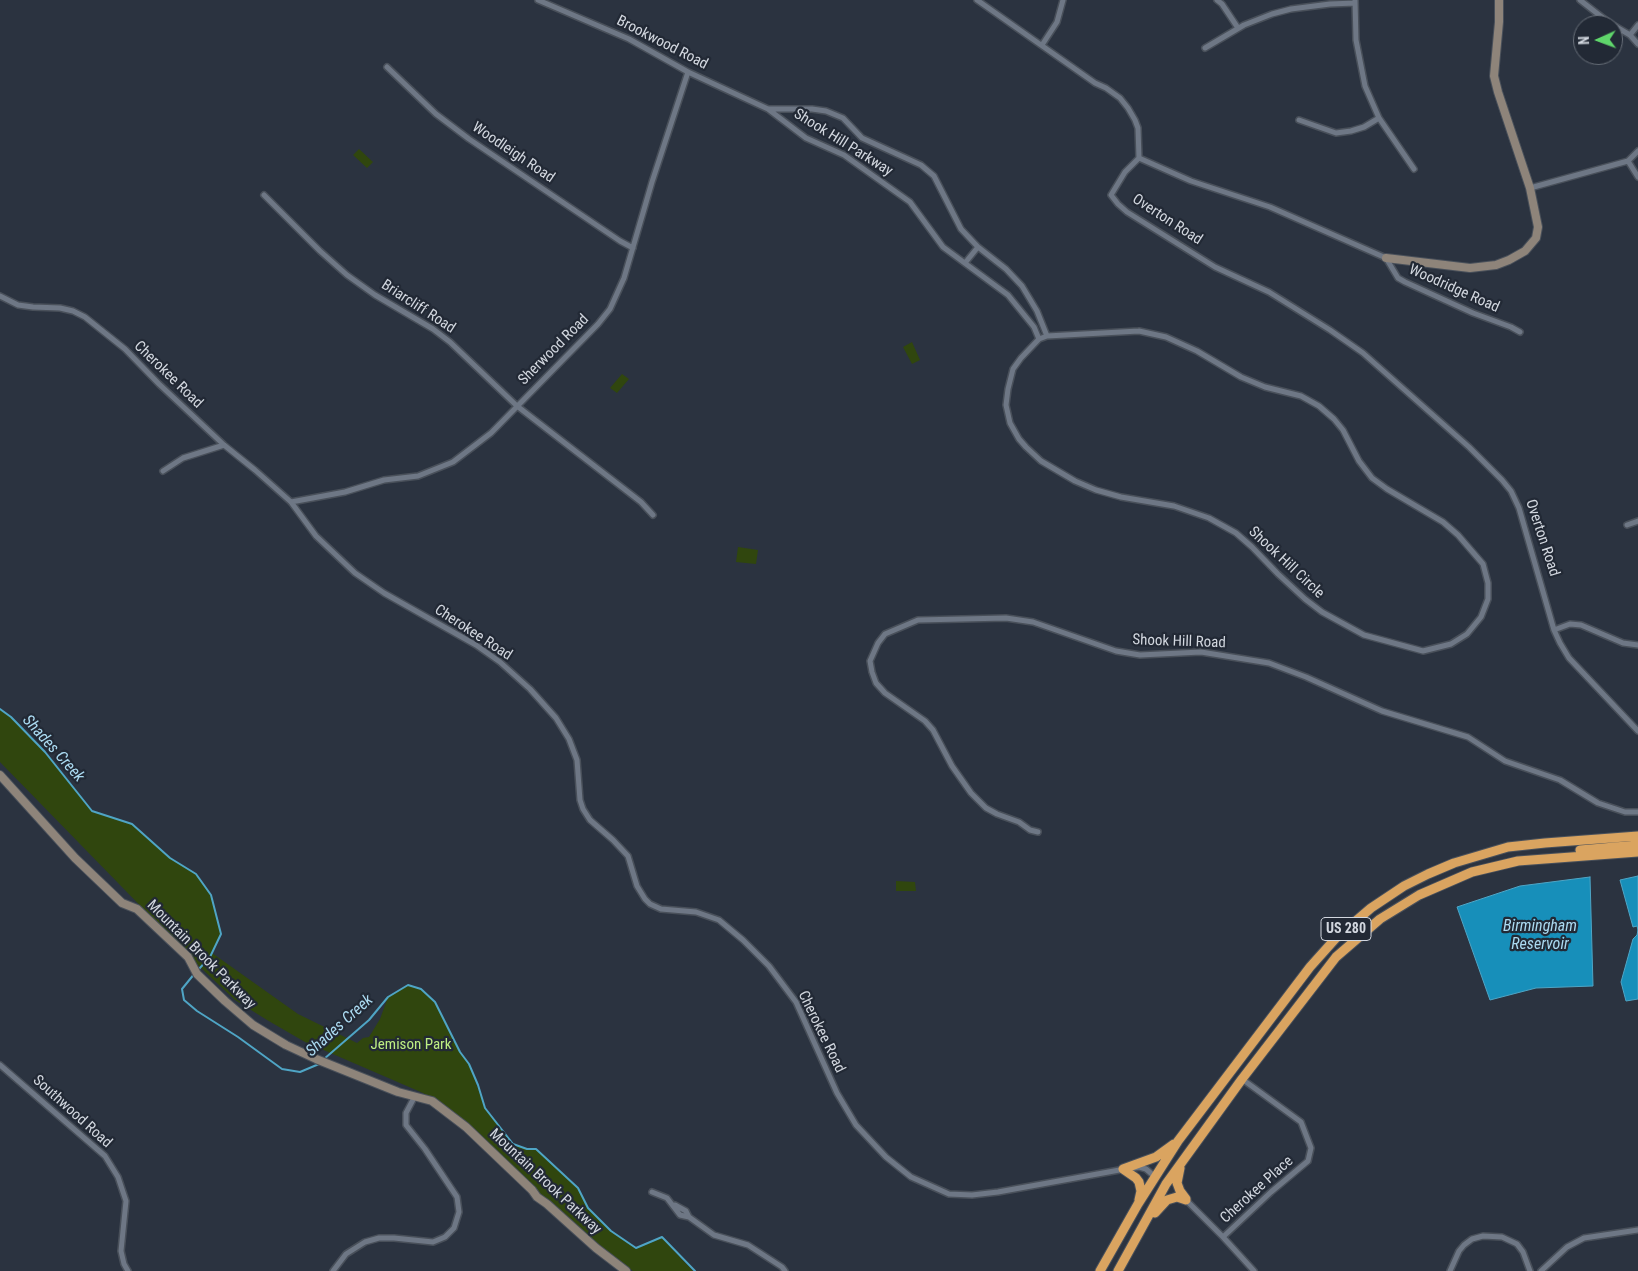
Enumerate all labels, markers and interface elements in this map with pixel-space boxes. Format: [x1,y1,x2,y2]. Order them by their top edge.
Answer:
street label: Brookwood Road [613,12,711,74]
north arrow [1573,15,1623,65]
text: N [1576,36,1592,45]
street label: Shook Hill Parkway [790,105,896,181]
street label: Woodleigh Road [468,119,558,187]
street label: Overton Road [1129,191,1205,249]
street label: Woodridge Road [1406,261,1502,317]
street label: Briarcliff Road [378,276,458,338]
street label: Sherwood Road [515,311,593,389]
street label: Cherokee Road [130,338,206,412]
street label: Overton Road [1521,497,1563,579]
street label: Shook Hill Circle [1244,523,1328,603]
street label: Cherokee Road [431,601,515,665]
street label: Shook Hill Road [1132,631,1226,653]
water label: Shades Creek [18,712,88,786]
street label: Mountain Brook Parkway [143,897,259,1013]
water label: Birmingham Reservoir [1503,917,1577,955]
road number: US 280 [1321,918,1371,941]
street label: Cherokee Road [793,988,849,1076]
water label: Shades Creek [303,991,377,1061]
park label: Jemison Park [371,1036,451,1054]
street label: Southwood Road [29,1072,115,1152]
street label: Mountain Brook Parkway [485,1125,605,1239]
street label: Cherokee Place [1217,1153,1297,1227]

